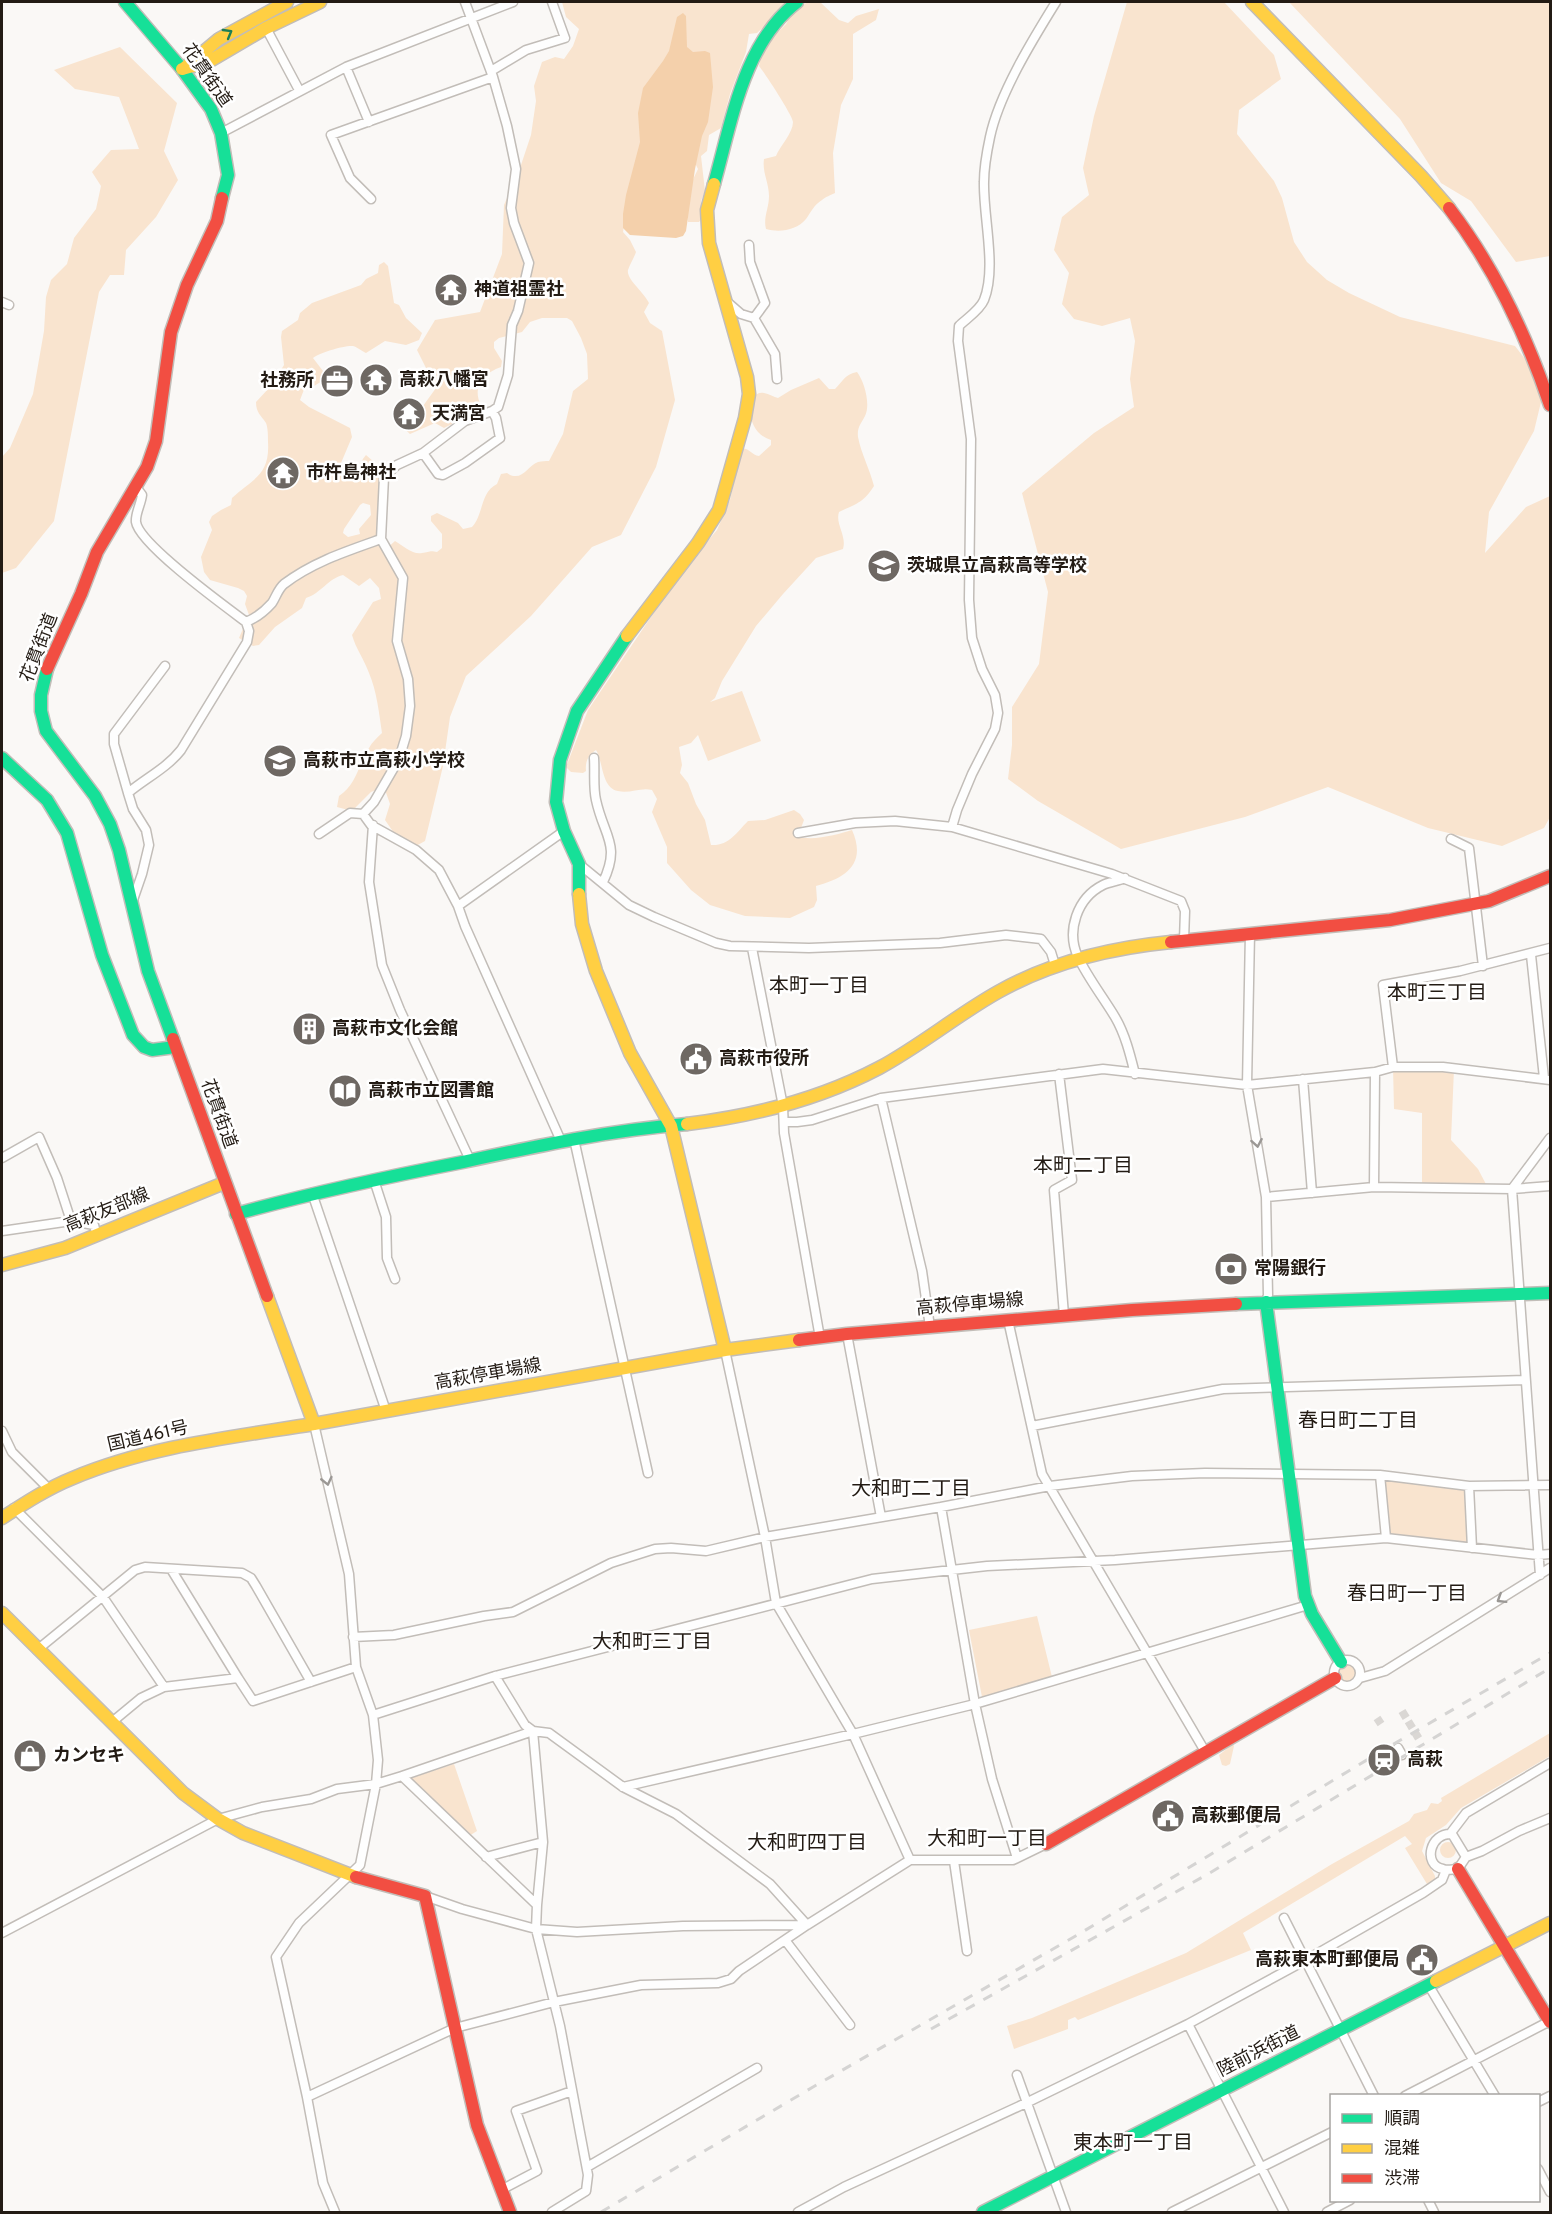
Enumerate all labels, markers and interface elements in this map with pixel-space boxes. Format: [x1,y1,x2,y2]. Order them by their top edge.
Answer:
one-way arrow [222,29,232,41]
street label: 花貫街道 [176,40,236,112]
temple icon: 神道祖霊社 [433,272,469,308]
place label: 神道祖霊社 [474,279,564,302]
temple icon: 高萩八幡宮 [358,362,394,398]
office icon: 社務所 [319,363,355,399]
place label: 高萩八幡宮 [399,369,489,392]
place label: 社務所 [260,370,314,393]
temple icon: 天満宮 [391,396,427,432]
place label: 天満宮 [432,403,486,426]
temple icon: 市杵島神社 [265,455,301,491]
place label: 市杵島神社 [306,462,396,485]
school or university icon: 茨城県立高萩高等学校 [866,548,902,584]
place label: 茨城県立高萩高等学校 [907,555,1087,578]
street label: 花貫街道 [16,610,64,686]
school or university icon: 高萩市立高萩小学校 [262,743,298,779]
place label: 高萩市立高萩小学校 [303,750,465,773]
district label: 本町一丁目 [769,974,869,1000]
district label: 本町三丁目 [1387,981,1487,1007]
building icon: 高萩市文化会館 [291,1011,327,1047]
place label: 高萩市文化会館 [332,1018,458,1041]
public building icon: 高萩市役所 [678,1041,714,1077]
place label: 高萩市役所 [719,1048,809,1071]
library icon: 高萩市立図書館 [327,1073,363,1109]
street label: 花貫街道 [195,1076,241,1152]
place label: 高萩市立図書館 [368,1080,494,1103]
one-way arrow [1250,1138,1263,1148]
district label: 本町二丁目 [1033,1154,1133,1180]
street label: 高萩友部線 [61,1183,153,1239]
bank icon: 常陽銀行 [1213,1251,1249,1287]
place label: 常陽銀行 [1254,1257,1326,1281]
street label: 高萩停車場線 [915,1289,1025,1321]
street label: 高萩停車場線 [433,1354,543,1396]
district label: 春日町二丁目 [1298,1409,1418,1435]
street label: 国道461号 [105,1416,191,1458]
one-way arrow [320,1475,333,1485]
district label: 大和町二丁目 [851,1477,971,1503]
district label: 春日町一丁目 [1347,1582,1467,1608]
one-way arrow [1497,1591,1507,1603]
district label: 大和町三丁目 [592,1630,712,1656]
shop icon: カンセキ [12,1738,48,1774]
station icon: 高萩 [1366,1742,1402,1778]
place label: カンセキ [53,1745,125,1768]
place label: 高萩 [1407,1749,1443,1772]
public building icon: 高萩郵便局 [1150,1798,1186,1834]
place label: 高萩郵便局 [1191,1805,1281,1828]
district label: 大和町一丁目 [927,1827,1047,1853]
district label: 大和町四丁目 [747,1831,867,1857]
public building icon: 高萩東本町郵便局 [1404,1942,1440,1978]
place label: 高萩東本町郵便局 [1255,1949,1399,1972]
street label: 陸前浜街道 [1214,2021,1304,2083]
legend [1330,2094,1540,2202]
text: 順調 [1384,2108,1420,2131]
district label: 東本町一丁目 [1073,2131,1193,2157]
text: 混雑 [1384,2138,1420,2161]
text: 渋滞 [1384,2168,1420,2191]

